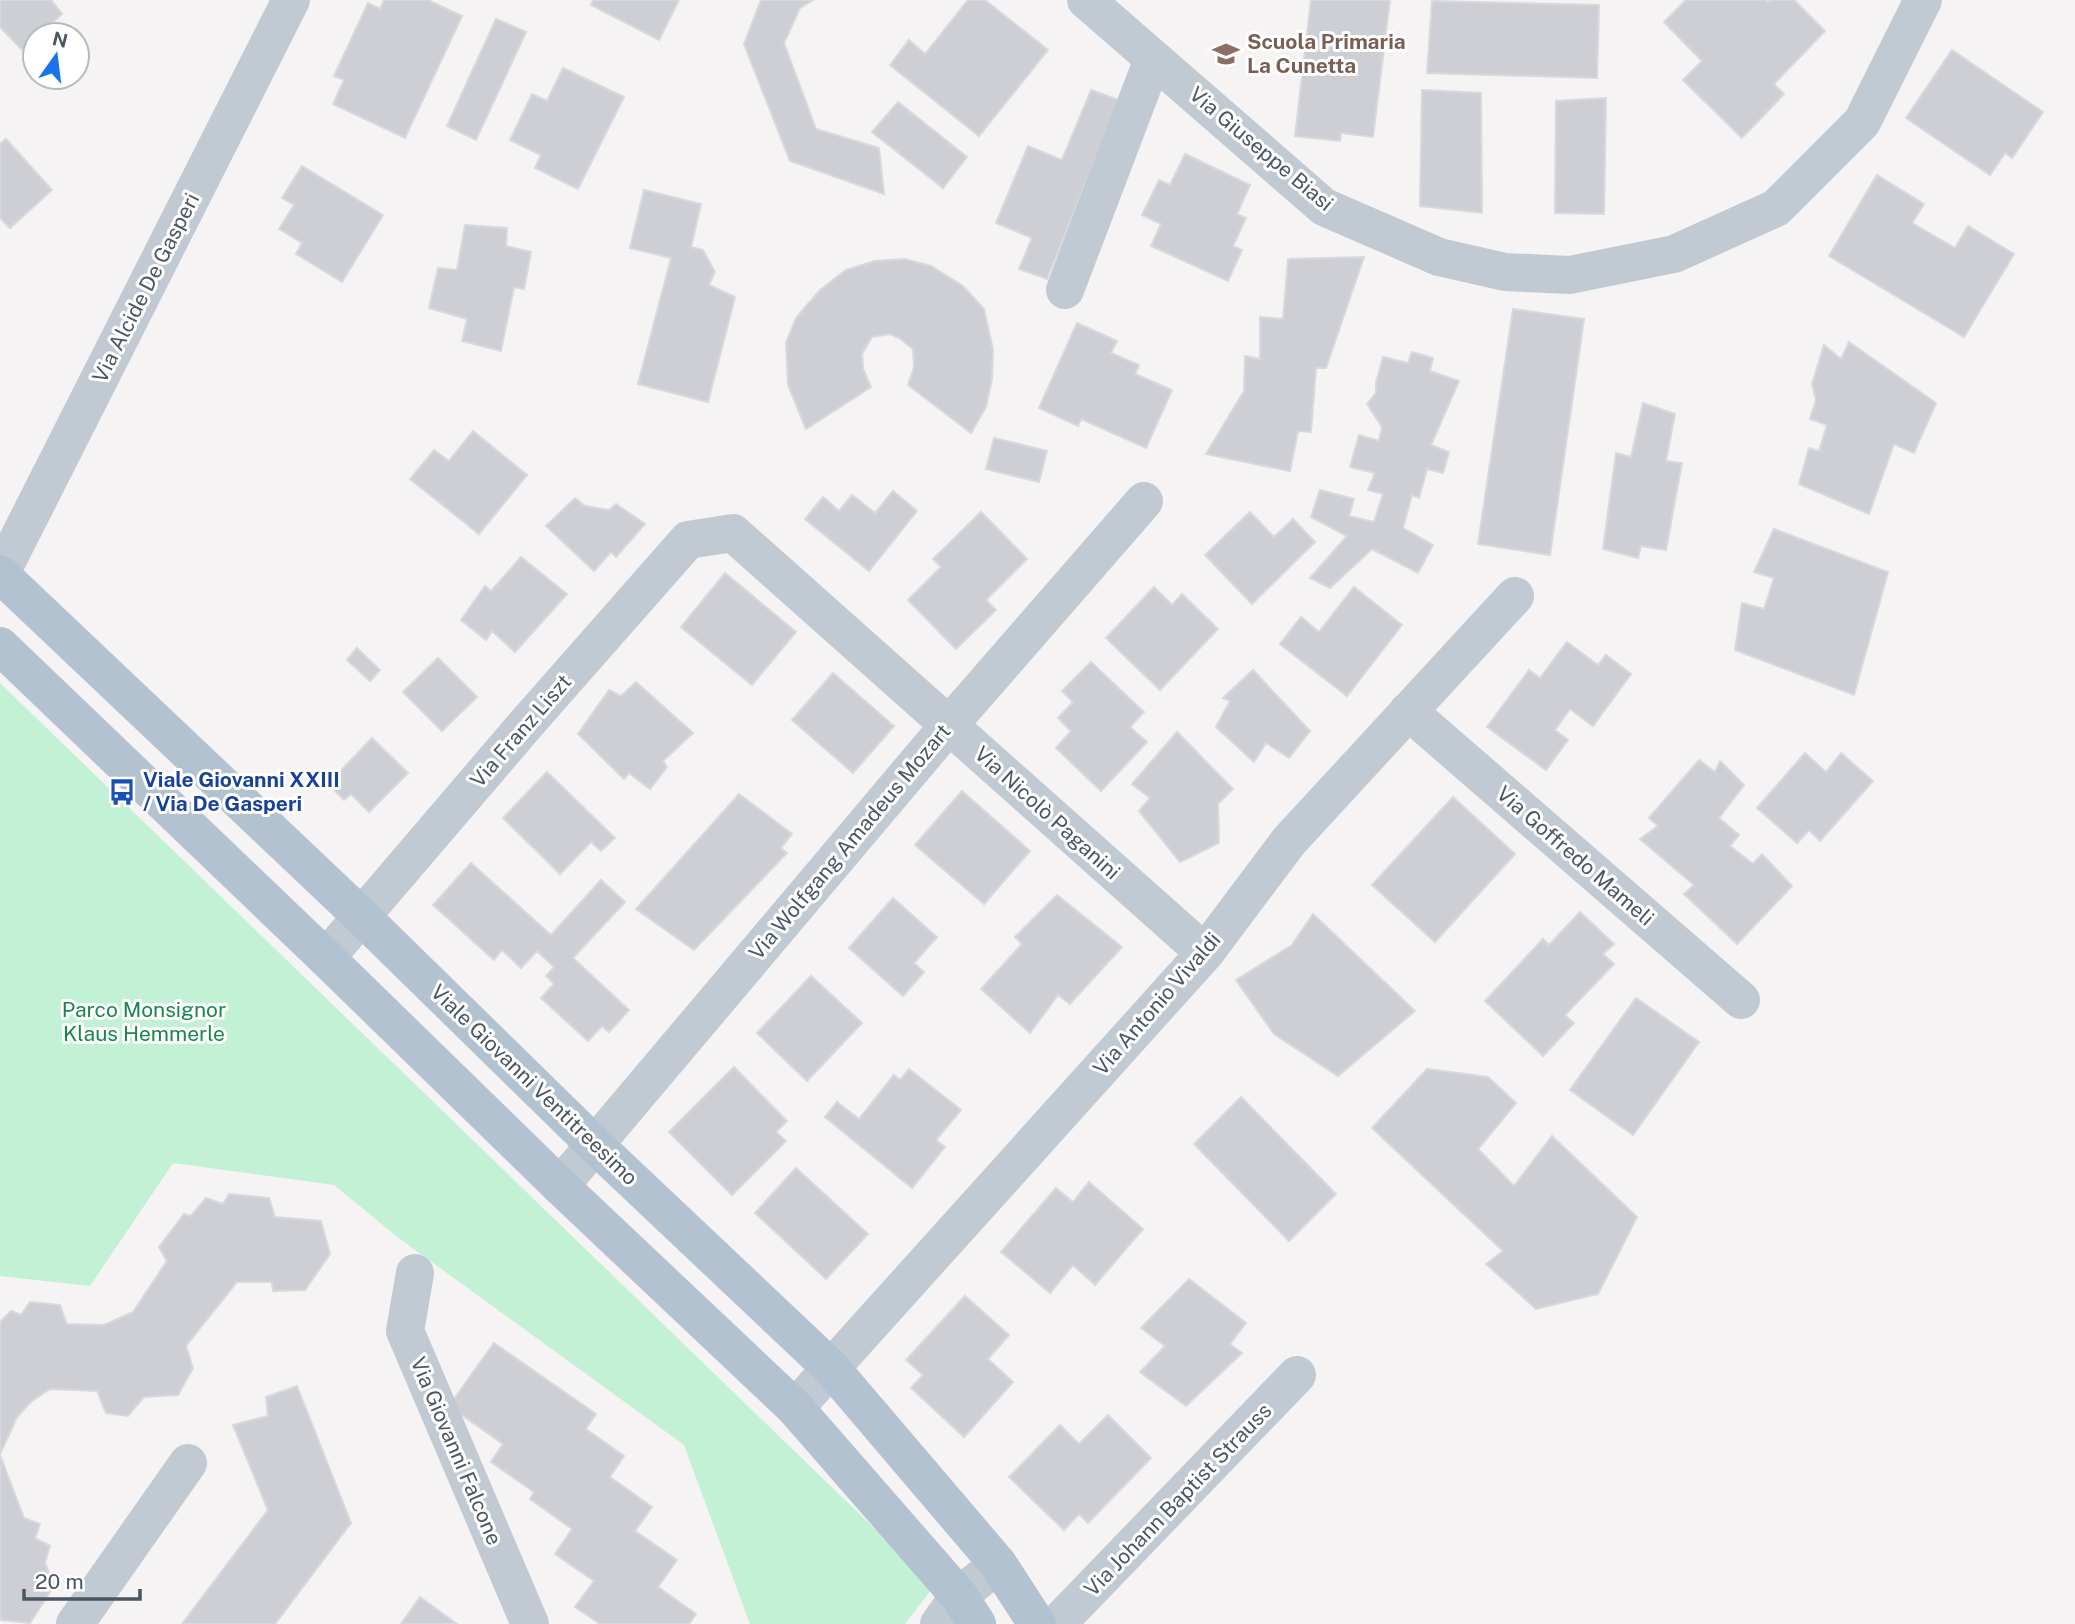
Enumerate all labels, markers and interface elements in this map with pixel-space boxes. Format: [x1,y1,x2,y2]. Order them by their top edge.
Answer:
north arrow [21,21,91,91]
text: N [50,27,70,52]
place label: Scuola Primaria La Cunetta [1247,29,1406,78]
school or university icon: Scuola Primaria La Cunetta [1211,39,1241,69]
street label: Via Giuseppe Biasi [1184,81,1338,216]
street label: Via Alcide De Gasperi [87,189,204,387]
street label: Via Franz Liszt [465,669,576,792]
street label: Via Wolfgang Amadeus Mozart [744,719,956,965]
street label: Via Nicolò Paganini [970,741,1125,884]
place label: Viale Giovanni XXIII / Via De Gasperi [143,767,340,816]
bus stop icon: Viale Giovanni XXIII / Via De Gasperi [107,777,137,807]
street label: Via Goffredo Mameli [1492,781,1659,931]
street label: Via Antonio Vivaldi [1088,927,1225,1080]
street label: Viale Giovanni Ventitreesimo [426,979,643,1190]
park label: Parco Monsignor Klaus Hemmerle [62,997,226,1046]
street label: Via Giovanni Falcone [406,1353,507,1549]
street label: Via Johann Baptist Strauss [1079,1398,1276,1601]
scale bar [24,1558,140,1602]
text: 20 m [35,1569,84,1594]

